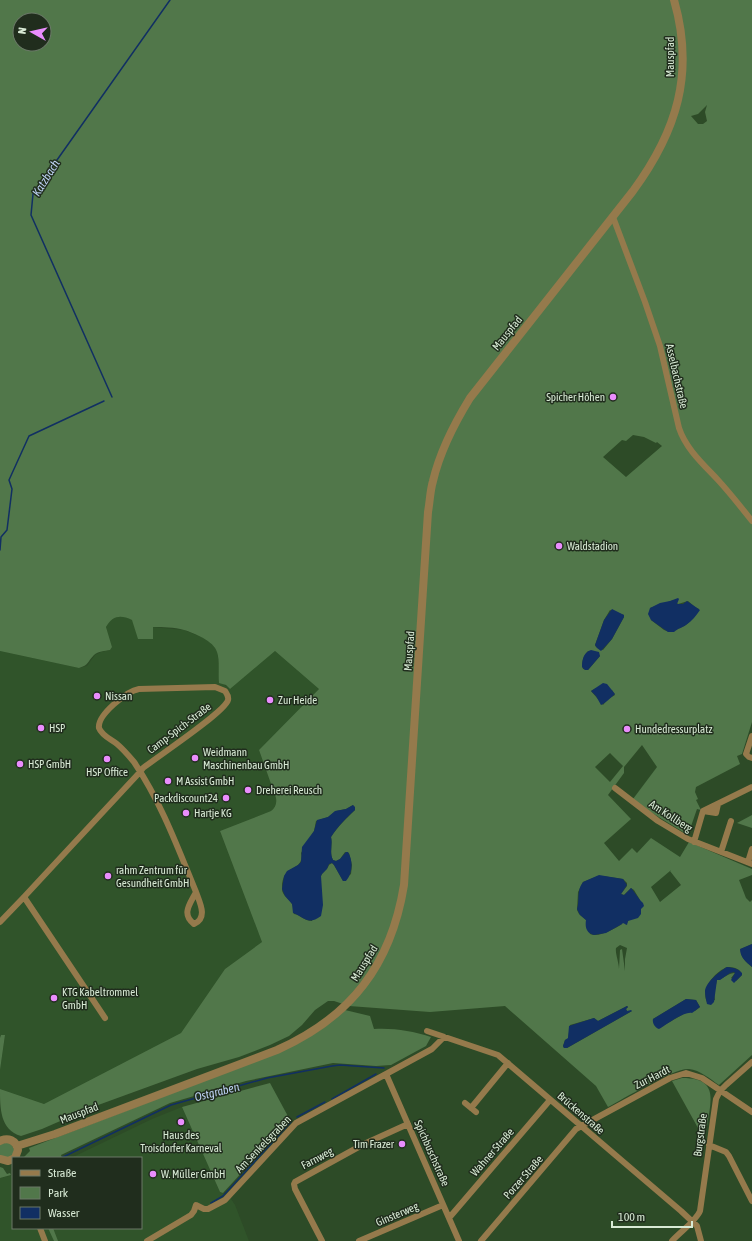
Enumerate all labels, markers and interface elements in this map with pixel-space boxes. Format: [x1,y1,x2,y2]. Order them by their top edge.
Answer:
north arrow [12,12,52,52]
text: N [16,27,28,35]
street label: Mauspfad [664,37,676,77]
water label: Katzbach [29,157,63,199]
street label: Mauspfad [490,314,524,352]
street label: Asselbachstraße [664,342,690,410]
place label: Spicher Höhen [546,391,605,403]
marker: Spicher Höhen [608,392,618,402]
place label: Waldstadion [567,540,618,552]
marker: Waldstadion [554,541,564,551]
street label: Mauspfad [402,630,416,672]
place label: Nissan [105,690,132,702]
marker: Nissan [92,691,102,701]
place label: Zur Heide [278,694,317,706]
marker: Zur Heide [265,695,275,705]
street label: Camp-Spich-Straße [145,700,213,756]
place label: HSP [49,722,65,734]
marker: HSP [36,723,46,733]
place label: Hundedressurplatz [635,723,712,735]
marker: Hundedressurplatz [622,724,632,734]
place label: Weidmann Maschinenbau GmbH [203,746,289,771]
marker: Weidmann Maschinenbau GmbH [190,753,200,763]
marker: HSP Office [102,754,112,764]
place label: HSP GmbH [28,758,71,770]
marker: HSP GmbH [15,759,25,769]
place label: HSP Office [86,766,128,778]
place label: M Assist GmbH [176,775,234,787]
marker: M Assist GmbH [163,776,173,786]
place label: Dreherei Reusch [256,784,322,796]
marker: Dreherei Reusch [243,785,253,795]
place label: Packdiscount24 [154,792,218,804]
marker: Packdiscount24 [221,793,231,803]
street label: Am Kollberg [647,798,695,834]
place label: Hartje KG [194,807,232,819]
marker: Hartje KG [181,808,191,818]
place label: rahm Zentrum für Gesundheit GmbH [116,864,189,889]
marker: rahm Zentrum für Gesundheit GmbH [103,871,113,881]
street label: Mauspfad [348,943,380,983]
place label: KTG Kabeltrommel GmbH [62,986,138,1011]
marker: KTG Kabeltrommel GmbH [49,993,59,1003]
street label: Zur Hardt [632,1063,672,1091]
water label: Ostgraben [193,1080,241,1104]
street label: Brückenstraße [555,1089,607,1137]
street label: Mauspfad [58,1100,100,1126]
street label: Am Senkelsgraben [233,1113,293,1175]
street label: Burgstraße [691,1113,709,1157]
marker: Haus des Troisdorfer Karneval [176,1117,186,1127]
street label: Spichbuschstraße [412,1118,452,1188]
street label: Wahner Straße [468,1126,516,1178]
place label: Haus des Troisdorfer Karneval [140,1129,222,1154]
place label: Tim Frazer [353,1138,395,1150]
marker: Tim Frazer [397,1139,407,1149]
street label: Farnweg [299,1145,335,1171]
street label: Porzer Straße [501,1153,545,1201]
legend [12,1157,142,1229]
text: Straße [48,1166,76,1180]
place label: W. Müller GmbH [161,1168,226,1180]
marker: W. Müller GmbH [148,1169,158,1179]
text: Park [48,1186,69,1200]
street label: Ginsterweg [374,1200,420,1228]
scale bar [612,1203,692,1229]
text: Wasser [48,1206,80,1220]
text: 100 m [618,1210,645,1224]

